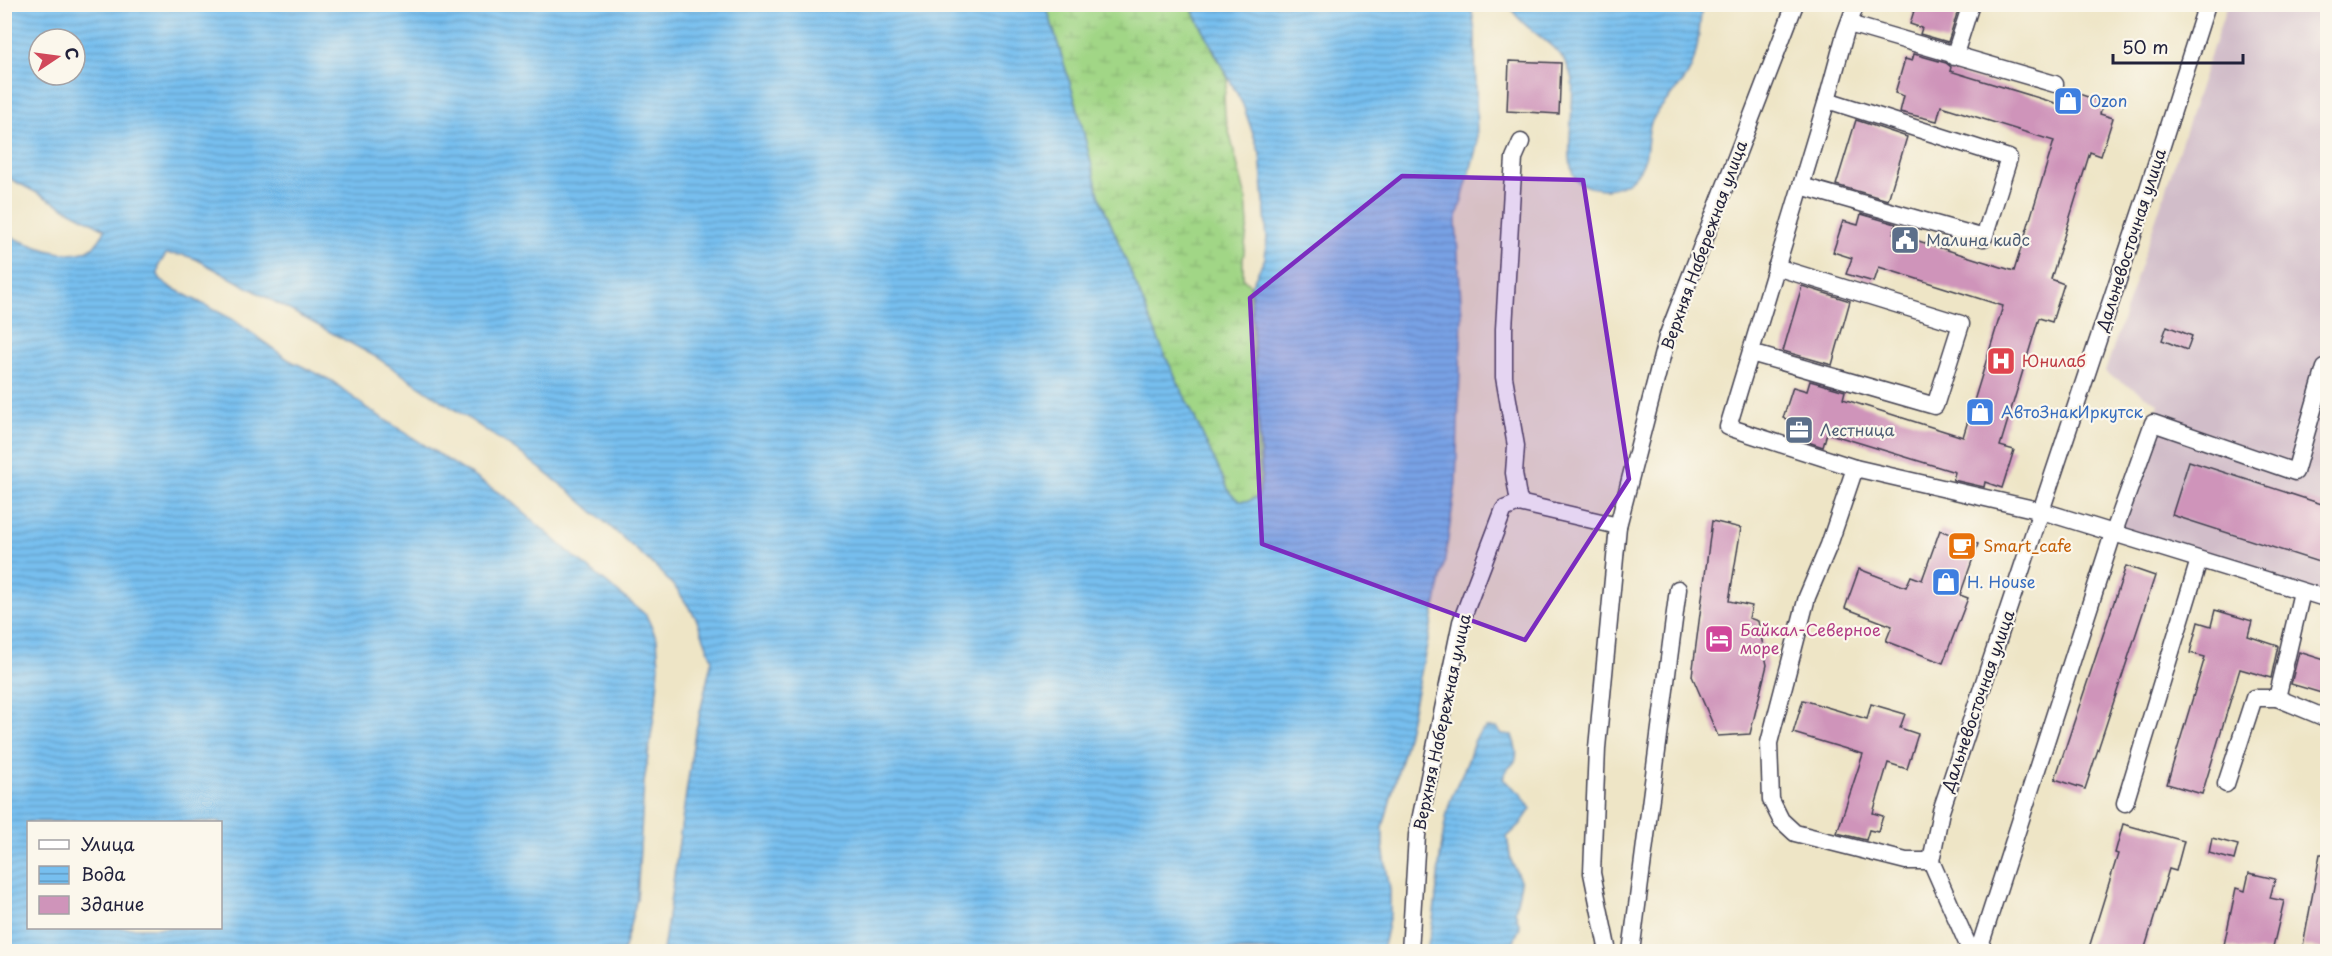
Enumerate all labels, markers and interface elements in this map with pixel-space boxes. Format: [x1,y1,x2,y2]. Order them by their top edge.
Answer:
north arrow [27,27,87,87]
scale bar [2113,27,2244,65]
text: 50 m [2122,33,2169,60]
text: С [60,45,86,62]
shop icon: Ozon [2052,85,2084,117]
place label: Ozon [2089,88,2127,112]
street label: Верхняя Набережная улица [1654,137,1752,352]
street label: Дальневосточная улица [2089,145,2171,335]
public building icon: Малина кидс [1889,224,1921,256]
place label: Малина кидс [1926,227,2030,251]
hospital icon: Юнилаб [1985,345,2017,377]
place label: Юнилаб [2022,348,2086,372]
shop icon: АвтоЗнакИркутск [1964,396,1996,428]
place label: АвтоЗнакИркутск [2001,399,2144,423]
office icon: Лестница [1783,414,1815,446]
place label: Лестница [1820,417,1894,441]
cafe icon: Smart_cafe [1946,530,1978,562]
place label: Smart_cafe [1983,533,2072,557]
shop icon: H. House [1930,566,1962,598]
place label: H. House [1967,569,2036,593]
street label: Дальневосточная улица [1934,607,2019,796]
street label: Верхняя Набережная улица [1406,611,1476,832]
place label: Байкал-Северное море [1740,617,1881,659]
hotel icon: Байкал-Северное море [1703,623,1735,655]
legend [27,821,222,929]
text: Улица [81,830,135,857]
text: Вода [81,860,126,887]
text: Здание [81,890,144,917]

